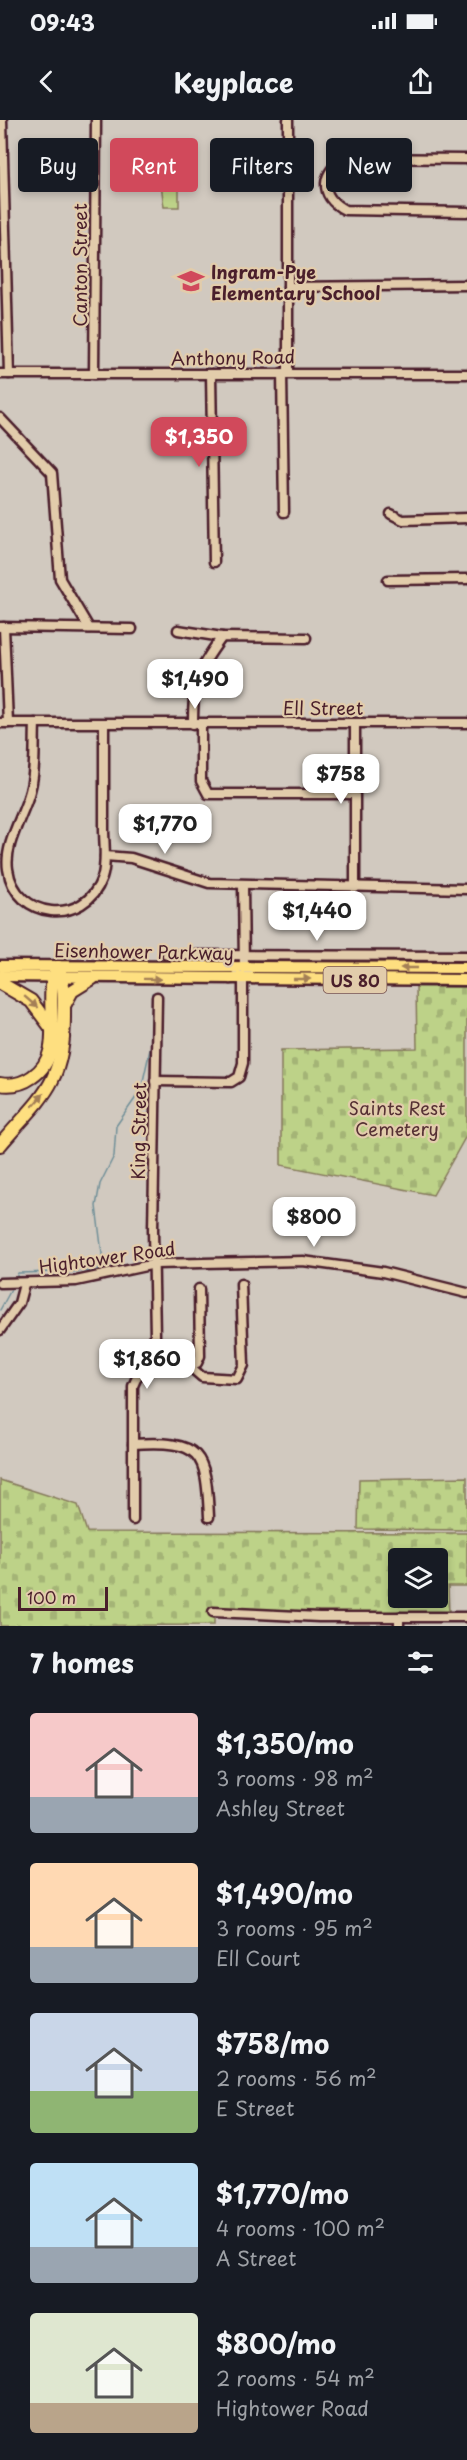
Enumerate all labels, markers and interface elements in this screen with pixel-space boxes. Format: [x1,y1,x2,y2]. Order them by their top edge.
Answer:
text: 09:43 [30,5,95,38]
text: Keyplace [173,61,294,102]
icon: back [30,65,63,98]
icon: share [404,65,437,98]
chip: Buy [18,138,98,192]
chip: Rent [110,138,198,192]
chip: Filters [210,138,314,192]
chip: New [326,138,412,192]
street label: Canton Street [66,203,93,327]
place label: Ingram-Pye Elementary School [211,258,381,306]
school or university icon: Ingram-Pye Elementary School [176,266,206,296]
street label: Anthony Road [171,342,295,372]
pin: $1,350 [150,417,248,468]
text: $1,350 [165,421,233,451]
pin: $1,490 [146,659,244,710]
text: $1,490 [161,663,229,693]
street label: Ell Street [283,694,363,721]
pin: $758 [305,754,377,805]
text: $758 [316,758,366,788]
pin: $1,770 [116,804,214,855]
text: $1,770 [133,808,197,838]
pin: $1,440 [268,891,366,942]
text: $1,440 [282,895,352,925]
street label: Eisenhower Parkway [54,936,234,966]
one-way arrow [399,963,418,973]
road number: US 80 [324,967,386,993]
one-way arrow [142,974,161,983]
one-way arrow [292,974,311,984]
one-way arrow [23,995,38,1009]
street label: King Street [124,1082,152,1180]
one-way arrow [31,1093,44,1108]
park label: Saints Rest Cemetery [349,1094,445,1142]
pin: $800 [278,1197,350,1248]
text: $800 [287,1201,341,1231]
street label: Hightower Road [37,1234,177,1280]
pin: $1,860 [98,1339,196,1390]
text: $1,860 [113,1343,181,1373]
map controls [388,1548,448,1608]
button: layers [388,1548,448,1608]
scale bar [18,1584,108,1612]
text: 100 m [27,1585,76,1609]
text: 7 homes [30,1643,134,1682]
icon: filters [404,1646,437,1679]
text: $1,350/mo [216,1724,354,1763]
icon: home [78,1737,150,1809]
text: 3 rooms · 98 m² [216,1763,374,1793]
text: Ashley Street [216,1793,345,1823]
text: $1,490/mo [216,1874,353,1913]
icon: home [78,1887,150,1959]
text: 3 rooms · 95 m² [216,1913,373,1943]
text: Ell Court [216,1943,300,1973]
text: $758/mo [216,2024,329,2063]
icon: home [78,2037,150,2109]
text: 2 rooms · 56 m² [216,2063,377,2093]
text: E Street [216,2093,295,2123]
text: $1,770/mo [216,2174,349,2213]
icon: home [78,2187,150,2259]
text: 4 rooms · 100 m² [216,2213,385,2243]
text: A Street [216,2243,296,2273]
text: $800/mo [216,2324,336,2363]
icon: home [78,2337,150,2409]
text: 2 rooms · 54 m² [216,2363,375,2393]
text: Hightower Road [216,2393,369,2423]

